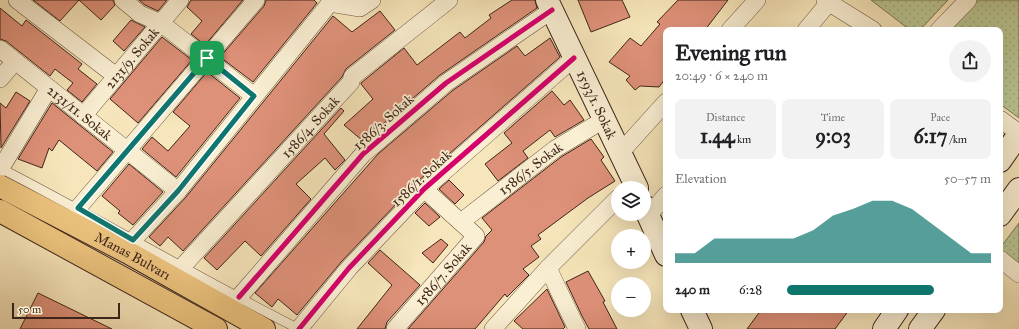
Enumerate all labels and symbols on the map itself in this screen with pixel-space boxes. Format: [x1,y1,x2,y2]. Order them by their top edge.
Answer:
street label: 2131/9. Sokak [102,23,163,92]
pin [190,41,224,75]
street label: 1593/1. Sokak [573,68,621,143]
street label: 2131/11. Sokak [43,82,116,144]
street label: 1586/3. Sokak [349,90,418,154]
street label: 1586/4. Sokak [278,92,343,162]
street label: 1586/5. Sokak [495,138,566,199]
street label: 1586/1. Sokak [388,146,455,210]
street label: Manas Bulvarı [92,229,174,284]
street label: 1586/7. Sokak [411,239,476,309]
scale bar [12,301,120,320]

